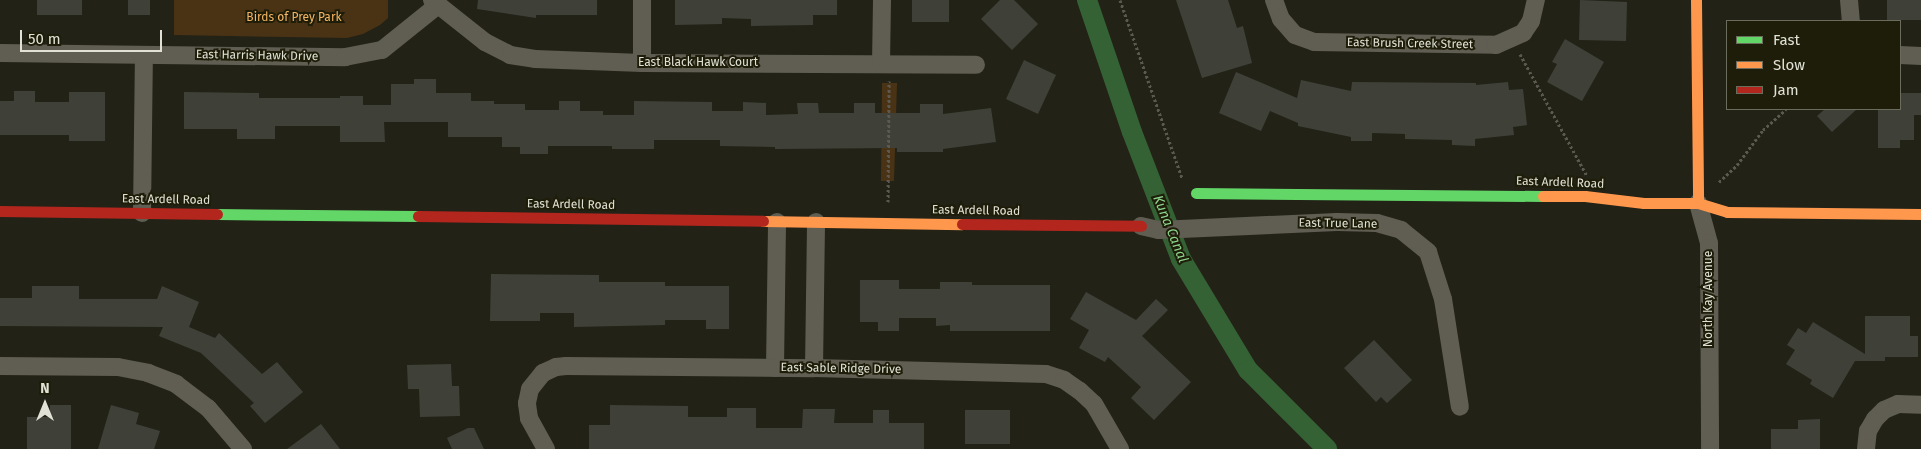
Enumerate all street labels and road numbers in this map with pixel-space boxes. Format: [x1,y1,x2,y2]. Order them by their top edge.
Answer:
street label: East Brush Creek Street [1347,36,1473,52]
street label: East Harris Hawk Drive [196,48,318,64]
street label: East Black Hawk Court [638,56,758,70]
street label: East Ardell Road [1516,174,1604,192]
street label: East Ardell Road [122,192,210,208]
street label: East Ardell Road [527,197,615,213]
street label: East Ardell Road [932,203,1020,219]
street label: East True Lane [1298,216,1378,232]
street label: North Kay Avenue [1702,251,1716,347]
street label: East Sable Ridge Drive [780,361,902,377]

